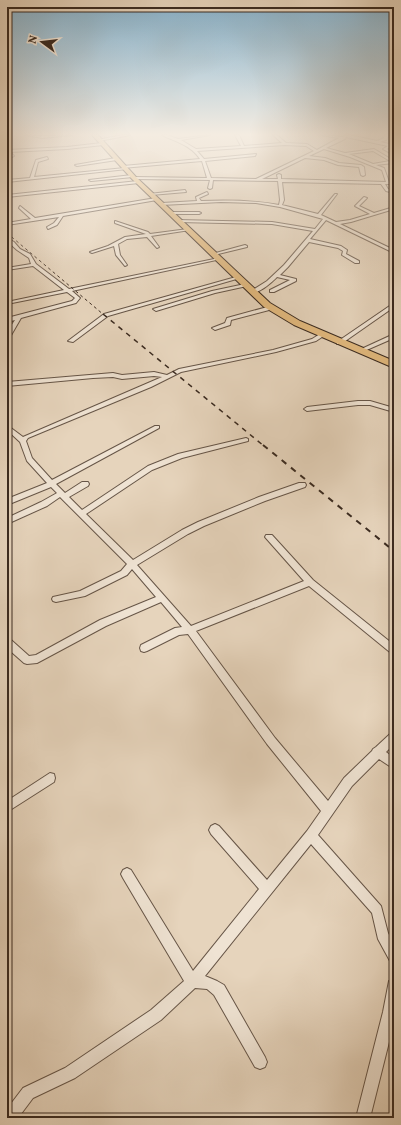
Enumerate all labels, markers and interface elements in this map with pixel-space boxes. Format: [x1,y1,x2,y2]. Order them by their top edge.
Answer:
north arrow [22,22,62,62]
text: N [26,34,42,46]

